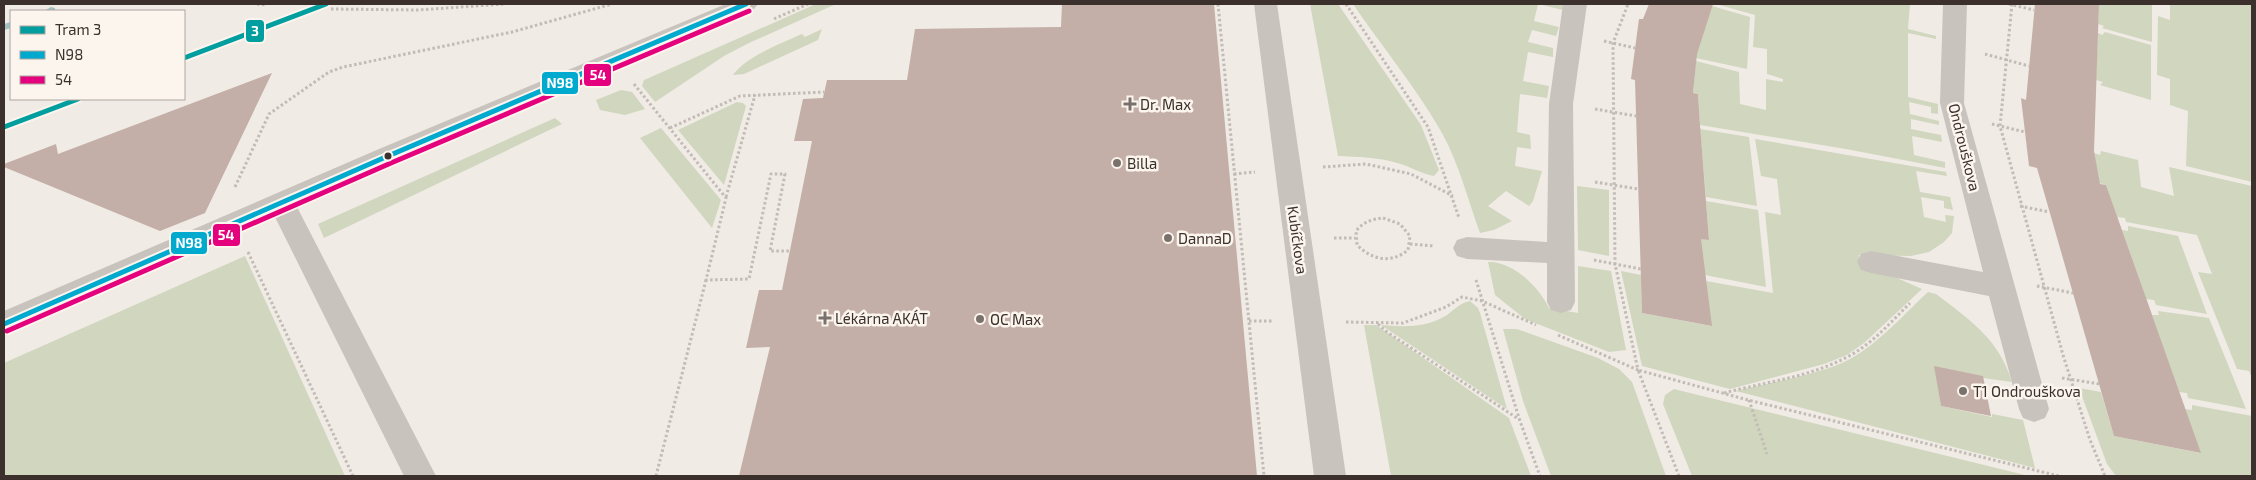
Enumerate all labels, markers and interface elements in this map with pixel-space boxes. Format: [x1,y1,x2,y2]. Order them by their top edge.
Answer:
legend [10,10,185,100]
line badge: 3 [245,19,265,43]
text: Tram 3 [55,20,101,38]
text: 3 [251,22,259,39]
text: N98 [55,45,83,63]
line badge: 54 [583,63,612,87]
text: 54 [590,66,606,83]
text: 54 [55,70,72,88]
line badge: N98 [541,71,579,95]
text: N98 [546,74,574,91]
place label: Dr. Max [1140,95,1191,113]
marker: Dr. Max [1124,98,1136,110]
street label: Ondrouškova [1945,101,1985,193]
unlabelled marker [383,151,393,161]
place label: Billa [1127,154,1157,172]
marker: Billa [1111,157,1123,169]
street label: Kubíčkova [1284,205,1312,275]
line badge: 54 [212,223,241,247]
text: 54 [218,226,234,243]
place label: DannaD [1178,229,1232,247]
line badge: N98 [170,231,208,255]
marker: DannaD [1162,232,1174,244]
text: N98 [175,234,203,251]
place label: Lékárna AKÁT [835,309,928,327]
place label: OC Max [990,310,1041,328]
marker: Lékárna AKÁT [819,312,831,324]
marker: OC Max [974,313,986,325]
place label: T1 Ondrouškova [1973,382,2081,400]
marker: T1 Ondrouškova [1957,385,1969,397]

